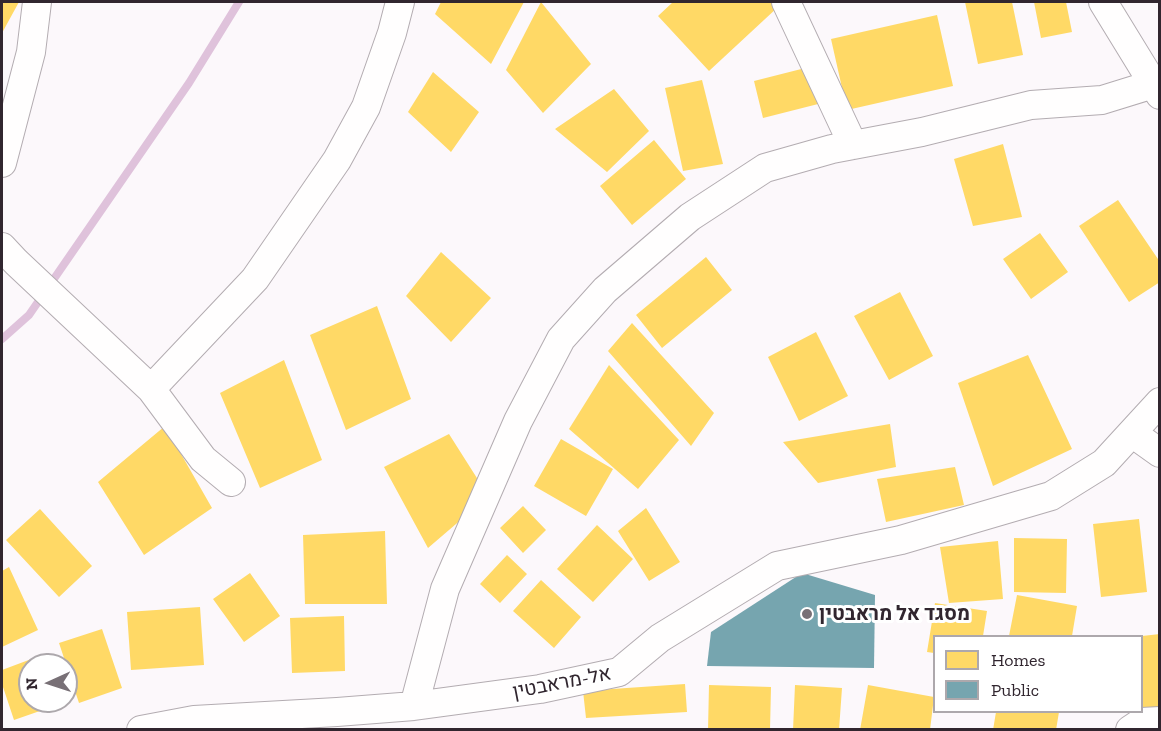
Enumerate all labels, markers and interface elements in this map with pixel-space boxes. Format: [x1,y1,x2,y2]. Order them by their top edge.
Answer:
place label: מסגד אל מראבטין [819,602,970,626]
marker: מסגד אל מראבטין [800,607,814,621]
legend [933,635,1143,713]
text: Homes [991,649,1045,671]
north arrow [18,653,78,713]
street label: אל-מראבטין [511,662,613,704]
text: N [22,677,41,690]
text: Public [991,679,1039,701]

